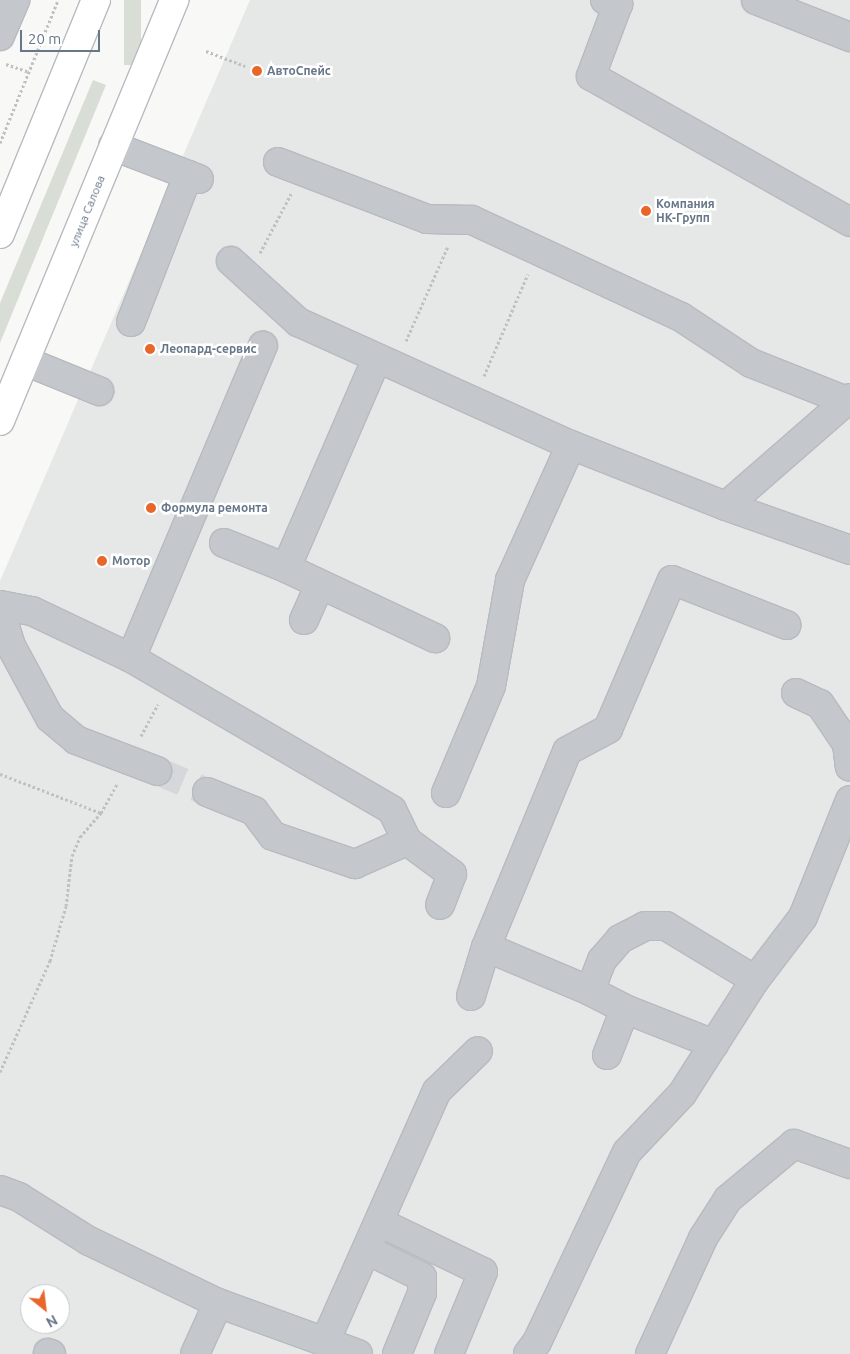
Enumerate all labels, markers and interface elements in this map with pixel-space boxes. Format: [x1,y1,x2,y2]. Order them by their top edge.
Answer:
scale bar [22,20,102,52]
text: 20 m [28,30,61,47]
place label: АвтоСпейс [267,64,331,78]
marker: АвтоСпейс [251,65,263,77]
street label: улица Салова [66,173,108,249]
place label: Компания НК-Групп [656,197,715,225]
marker: Компания НК-Групп [640,205,652,217]
place label: Леопард-сервис [160,342,256,356]
marker: Леопард-сервис [144,343,156,355]
place label: Формула ремонта [161,501,268,515]
marker: Формула ремонта [145,502,157,514]
place label: Мотор [112,554,150,568]
marker: Мотор [96,555,108,567]
north arrow [20,1284,70,1334]
text: N [43,1312,60,1331]

